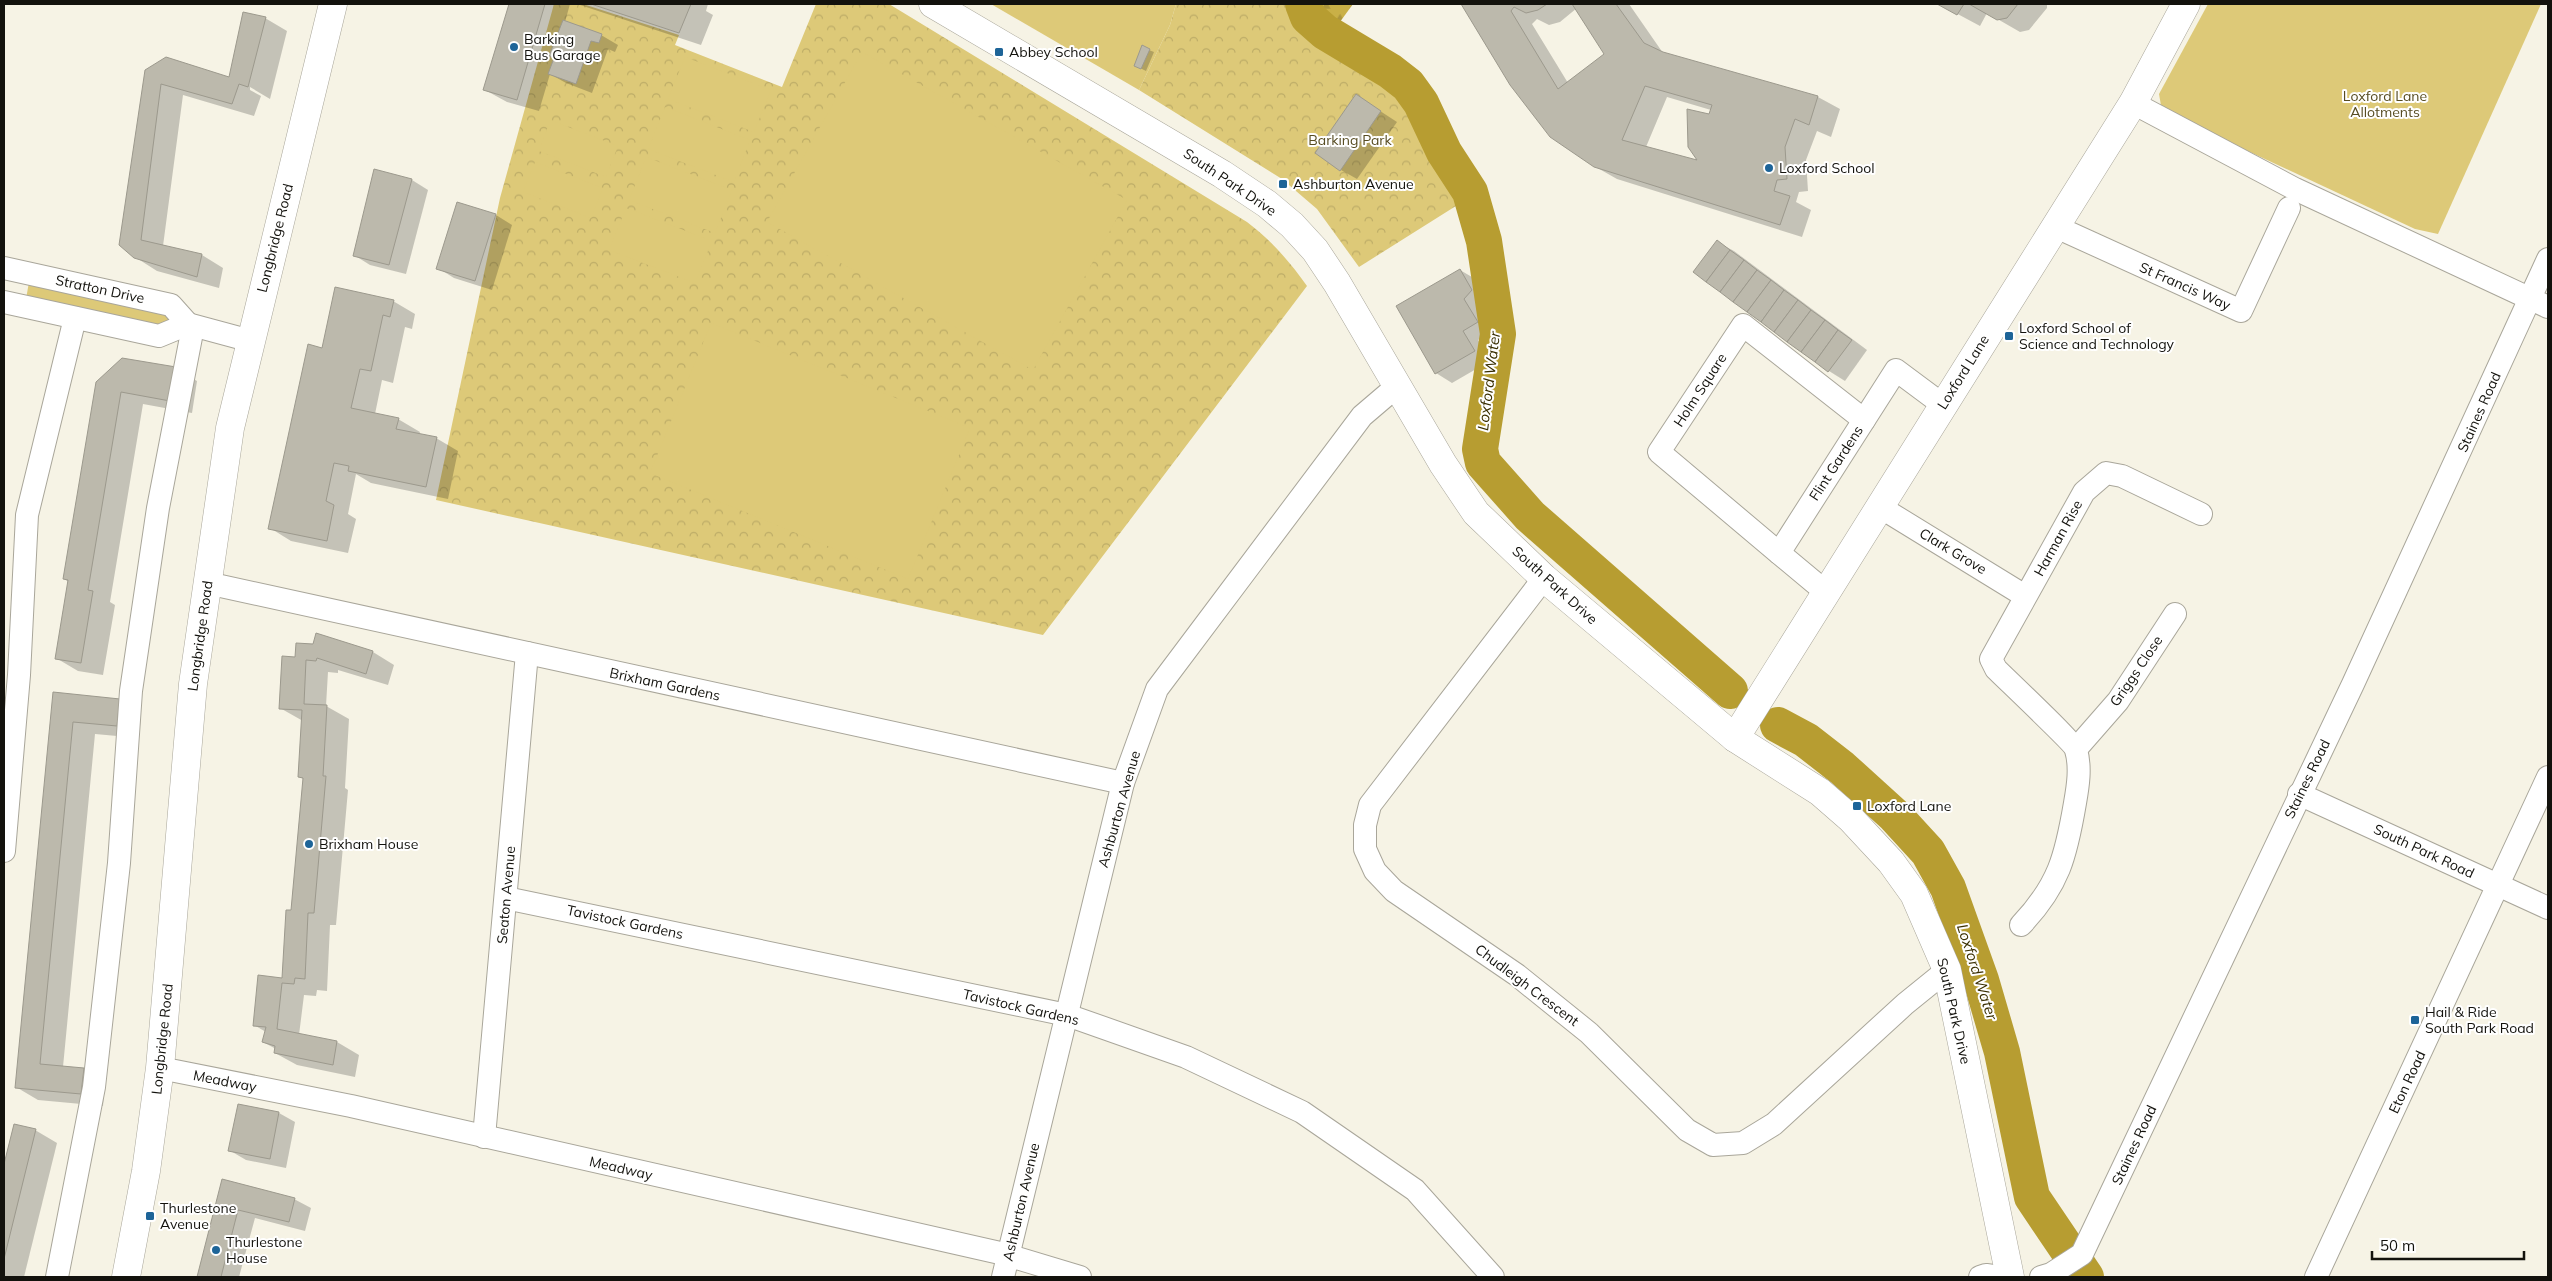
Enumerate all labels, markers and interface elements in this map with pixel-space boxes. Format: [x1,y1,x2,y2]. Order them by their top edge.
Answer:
place label: Barking Bus Garage [524,30,600,64]
marker: Barking Bus Garage [508,41,520,53]
place label: Abbey School [1009,43,1098,61]
marker: Abbey School [993,46,1005,58]
park label: Loxford Lane Allotments [2343,87,2427,121]
park label: Barking Park [1308,131,1392,149]
street label: South Park Drive [1180,144,1280,220]
place label: Loxford School [1779,159,1875,177]
marker: Loxford School [1763,162,1775,174]
place label: Ashburton Avenue [1293,175,1414,193]
marker: Ashburton Avenue [1277,178,1289,190]
street label: Longbridge Road [253,182,297,294]
street label: St Francis Way [2137,258,2234,314]
street label: Stratton Drive [54,271,146,307]
place label: Loxford School of Science and Technology [2019,319,2175,353]
water label: Loxford Water [1473,330,1504,432]
marker: Loxford School of Science and Technology [2003,330,2015,342]
street label: Loxford Lane [1933,331,1993,413]
street label: Holm Square [1670,350,1730,430]
street label: Staines Road [2453,369,2505,455]
street label: Flint Gardens [1805,422,1867,504]
street label: Harman Rise [2030,497,2086,579]
street label: Clark Grove [1916,524,1990,578]
street label: South Park Drive [1509,542,1601,628]
street label: Longbridge Road [183,580,217,692]
street label: Griggs Close [2106,632,2166,710]
street label: Brixham Gardens [608,663,722,705]
street label: Staines Road [2280,736,2334,822]
street label: Ashburton Avenue [1094,748,1144,870]
place label: Loxford Lane [1867,797,1951,815]
marker: Loxford Lane [1851,800,1863,812]
street label: South Park Road [2371,820,2477,882]
place label: Brixham House [319,835,418,853]
marker: Brixham House [303,838,315,850]
street label: Seaton Avenue [493,845,519,945]
street label: Tavistock Gardens [565,901,685,943]
water label: Loxford Water [1953,921,2002,1023]
street label: Chudleigh Crescent [1471,940,1583,1030]
street label: South Park Drive [1933,956,1975,1066]
street label: Longbridge Road [147,983,177,1095]
street label: Tavistock Gardens [961,985,1081,1029]
place label: Hail & Ride South Park Road [2425,1003,2534,1037]
marker: Hail & Ride South Park Road [2409,1014,2421,1026]
street label: Eton Road [2385,1048,2429,1116]
street label: Meadway [192,1066,259,1096]
street label: Staines Road [2108,1102,2160,1188]
street label: Ashburton Avenue [999,1141,1043,1263]
street label: Meadway [588,1152,655,1184]
place label: Thurlestone Avenue [160,1199,236,1233]
marker: Thurlestone Avenue [144,1210,156,1222]
scale bar [2372,1228,2524,1260]
place label: Thurlestone House [226,1233,302,1267]
text: 50 m [2380,1236,2415,1255]
marker: Thurlestone House [210,1244,222,1256]

